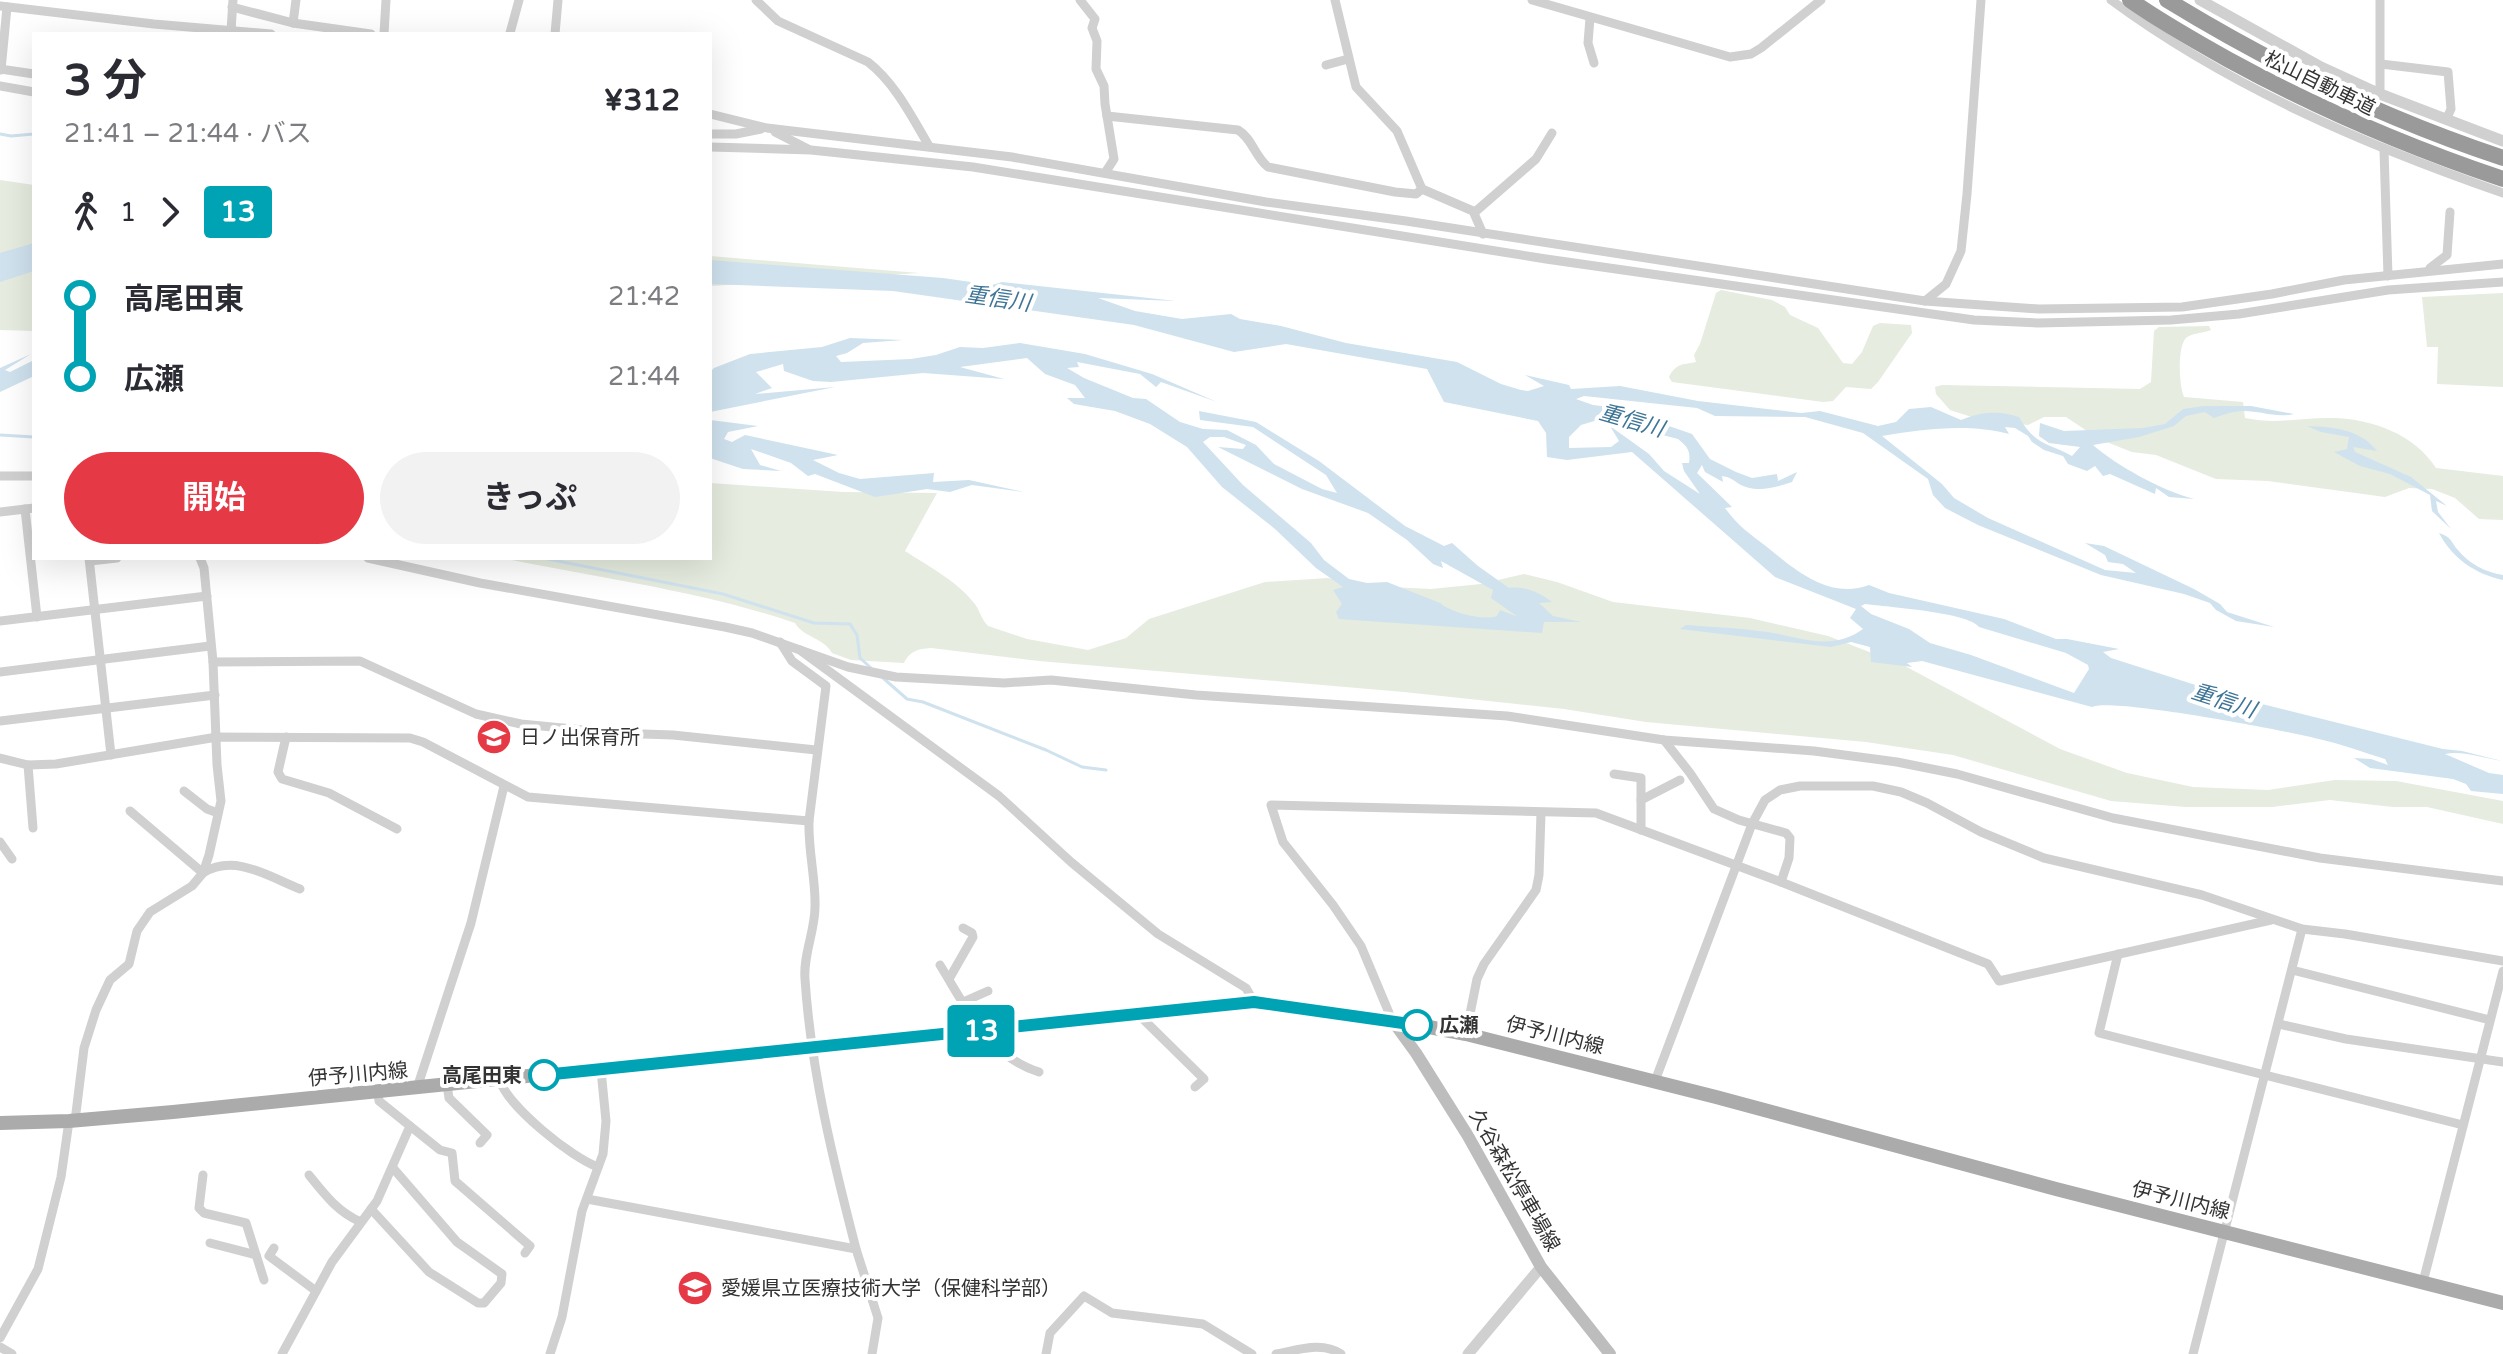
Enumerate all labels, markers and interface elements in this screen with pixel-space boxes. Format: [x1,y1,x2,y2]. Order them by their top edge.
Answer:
street label: 松山自動車道 [2260,47,2379,121]
text: 3 分 [64,55,147,108]
text: ¥312 [604,82,680,119]
text: 21:41 – 21:44 · バス [64,118,312,149]
icon: walk [64,190,108,234]
icon: forward [148,190,192,234]
text: 13 [220,195,256,229]
text: 1 [120,197,136,228]
text: 高尾田東 [124,281,244,318]
text: 21:42 [608,281,680,312]
water label: 重信川 [963,282,1034,317]
text: 広瀬 [124,361,184,398]
text: 21:44 [608,361,680,392]
water label: 重信川 [1596,399,1669,443]
button: 開始 [64,452,364,544]
button: きっぷ [380,452,680,544]
water label: 重信川 [2188,678,2261,724]
school or university icon: 日ノ出保育所 [475,718,513,756]
place label: 日ノ出保育所 [520,726,640,750]
line badge: 13 [945,1005,1017,1057]
marker: 広瀬 [1402,1010,1432,1040]
street label: 伊予川内線 [1503,1012,1606,1060]
text: 13 [963,1014,999,1048]
place label: 広瀬 [1439,1014,1479,1038]
street label: 伊予川内線 [307,1059,409,1091]
marker: 高尾田東 [529,1060,559,1090]
place label: 高尾田東 [442,1064,522,1088]
street label: 久谷森松停車場線 [1464,1105,1565,1256]
street label: 伊予川内線 [2129,1177,2232,1225]
school or university icon: 愛媛県立医療技術大学（保健科学部） [676,1269,714,1307]
place label: 愛媛県立医療技術大学（保健科学部） [721,1277,1061,1301]

